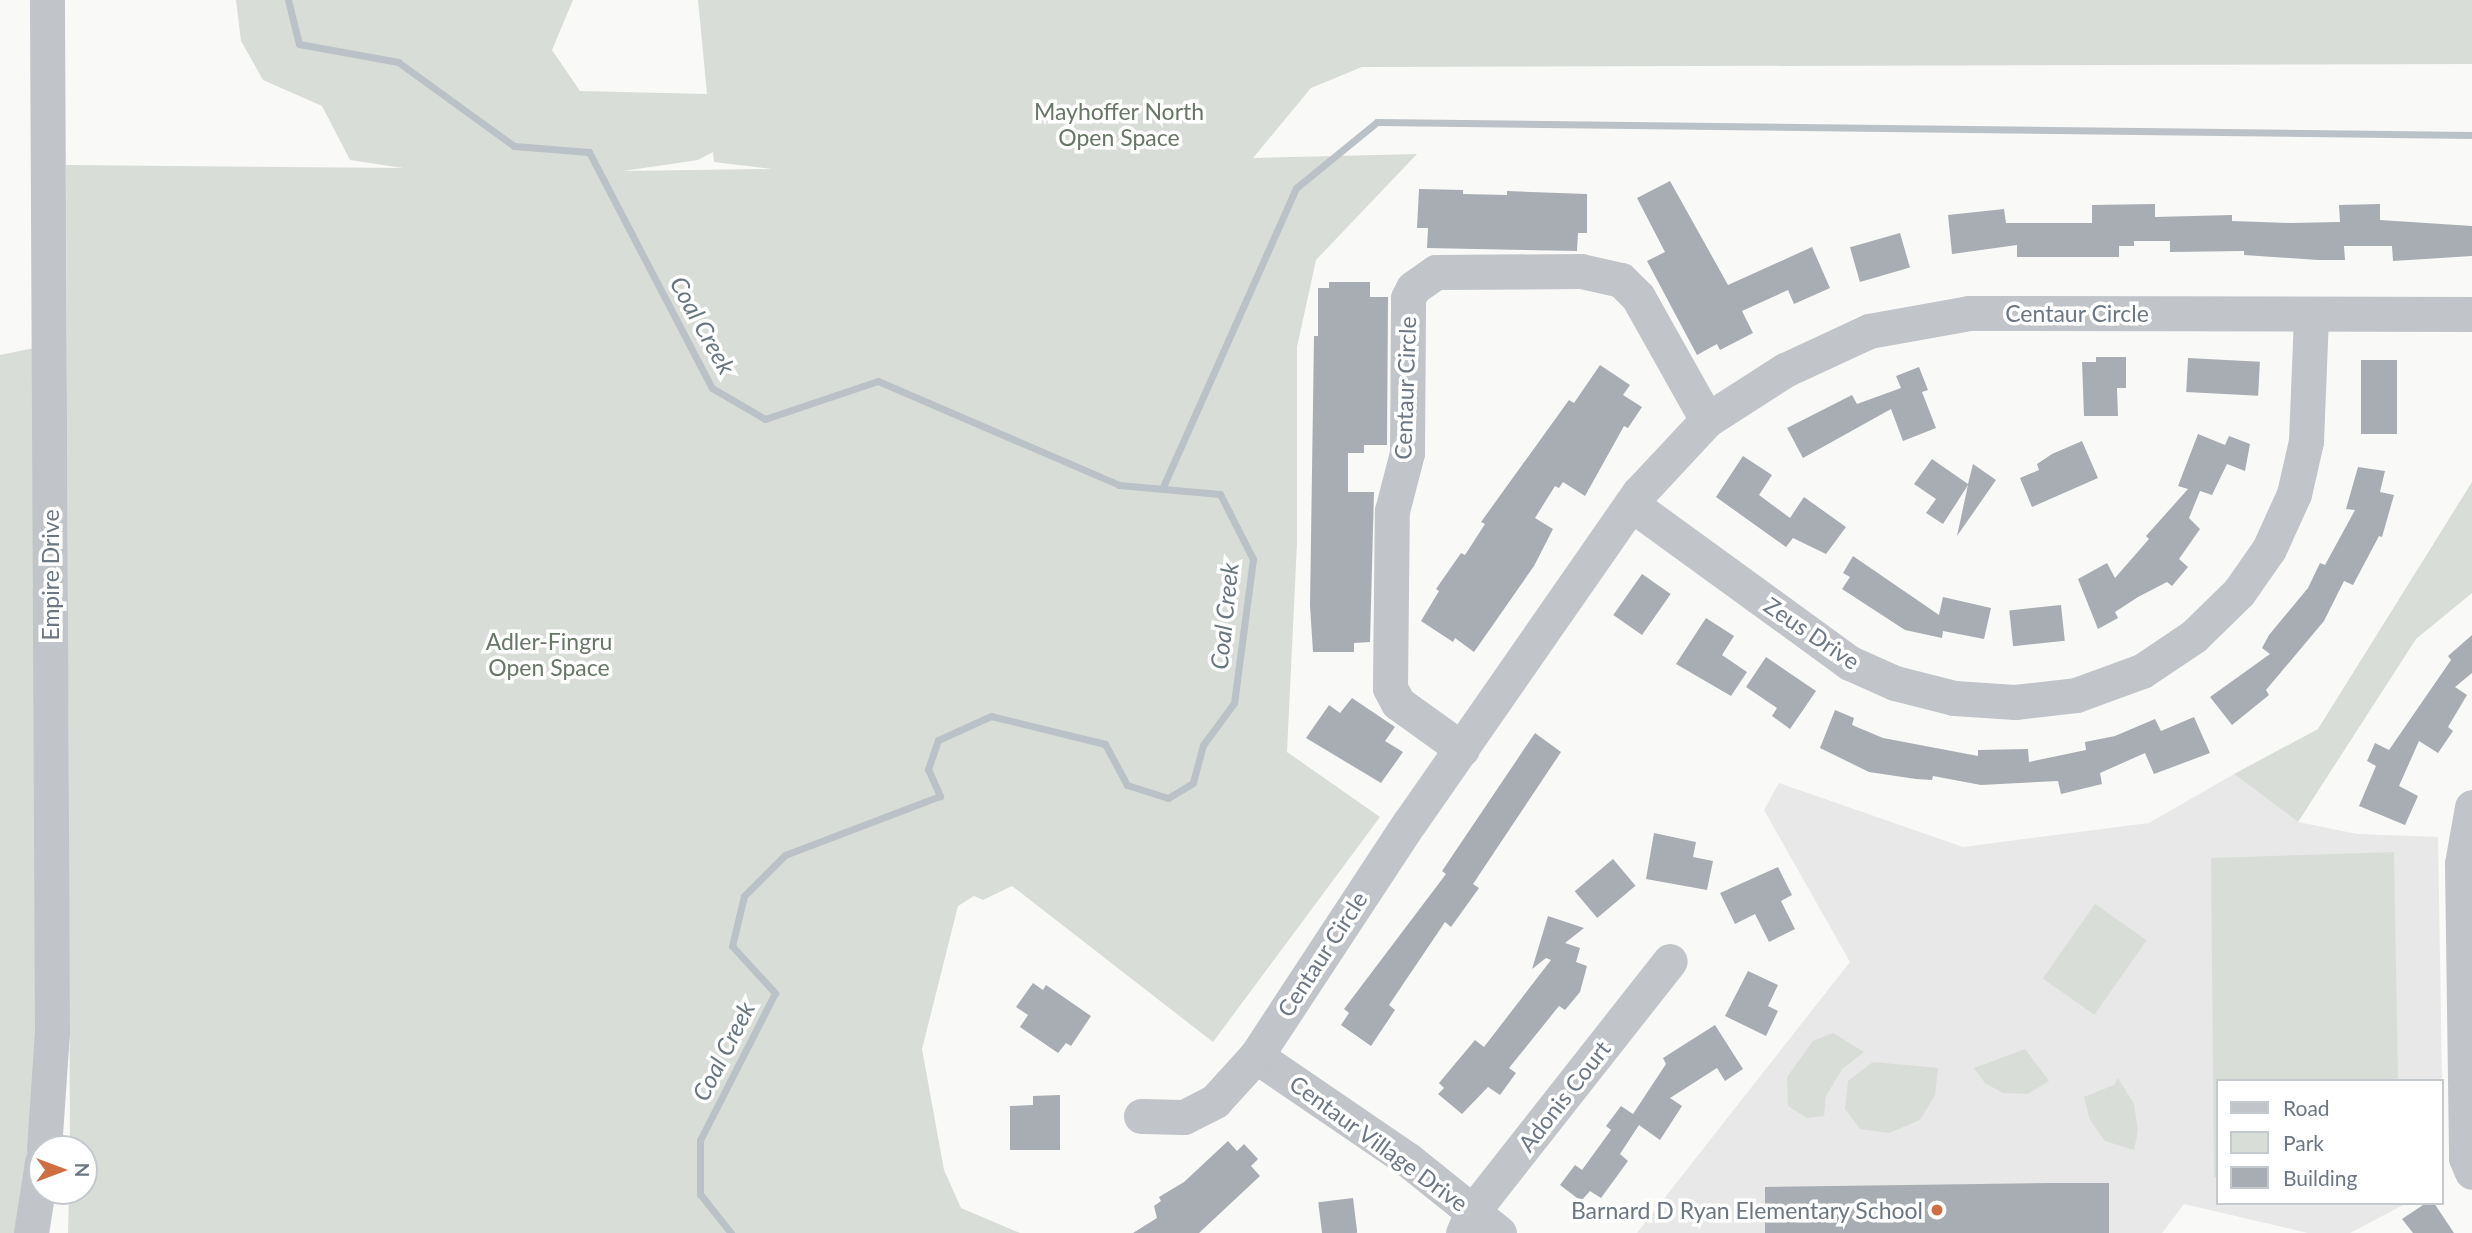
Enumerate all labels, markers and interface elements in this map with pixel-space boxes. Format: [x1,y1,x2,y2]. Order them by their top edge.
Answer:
park label: Mayhoffer North Open Space [1034,97,1204,151]
water label: Coal Creek [664,271,742,379]
street label: Centaur Circle [2005,299,2149,327]
street label: Centaur Circle [1389,316,1421,460]
street label: Empire Drive [36,509,64,641]
water label: Coal Creek [1204,561,1244,671]
street label: Zeus Drive [1759,591,1865,675]
park label: Adler-Fingru Open Space [486,627,612,681]
street label: Centaur Circle [1271,886,1373,1022]
water label: Coal Creek [686,997,760,1105]
street label: Adonis Court [1512,1035,1616,1157]
street label: Centaur Village Drive [1284,1069,1474,1217]
legend [2216,1079,2444,1205]
text: Road [2283,1095,2330,1120]
text: Park [2283,1130,2324,1155]
north arrow [28,1135,98,1205]
text: N [71,1163,94,1177]
text: Building [2283,1165,2358,1190]
place label: Barnard D Ryan Elementary School [1570,1196,1923,1224]
marker: Barnard D Ryan Elementary School [1929,1202,1945,1218]

